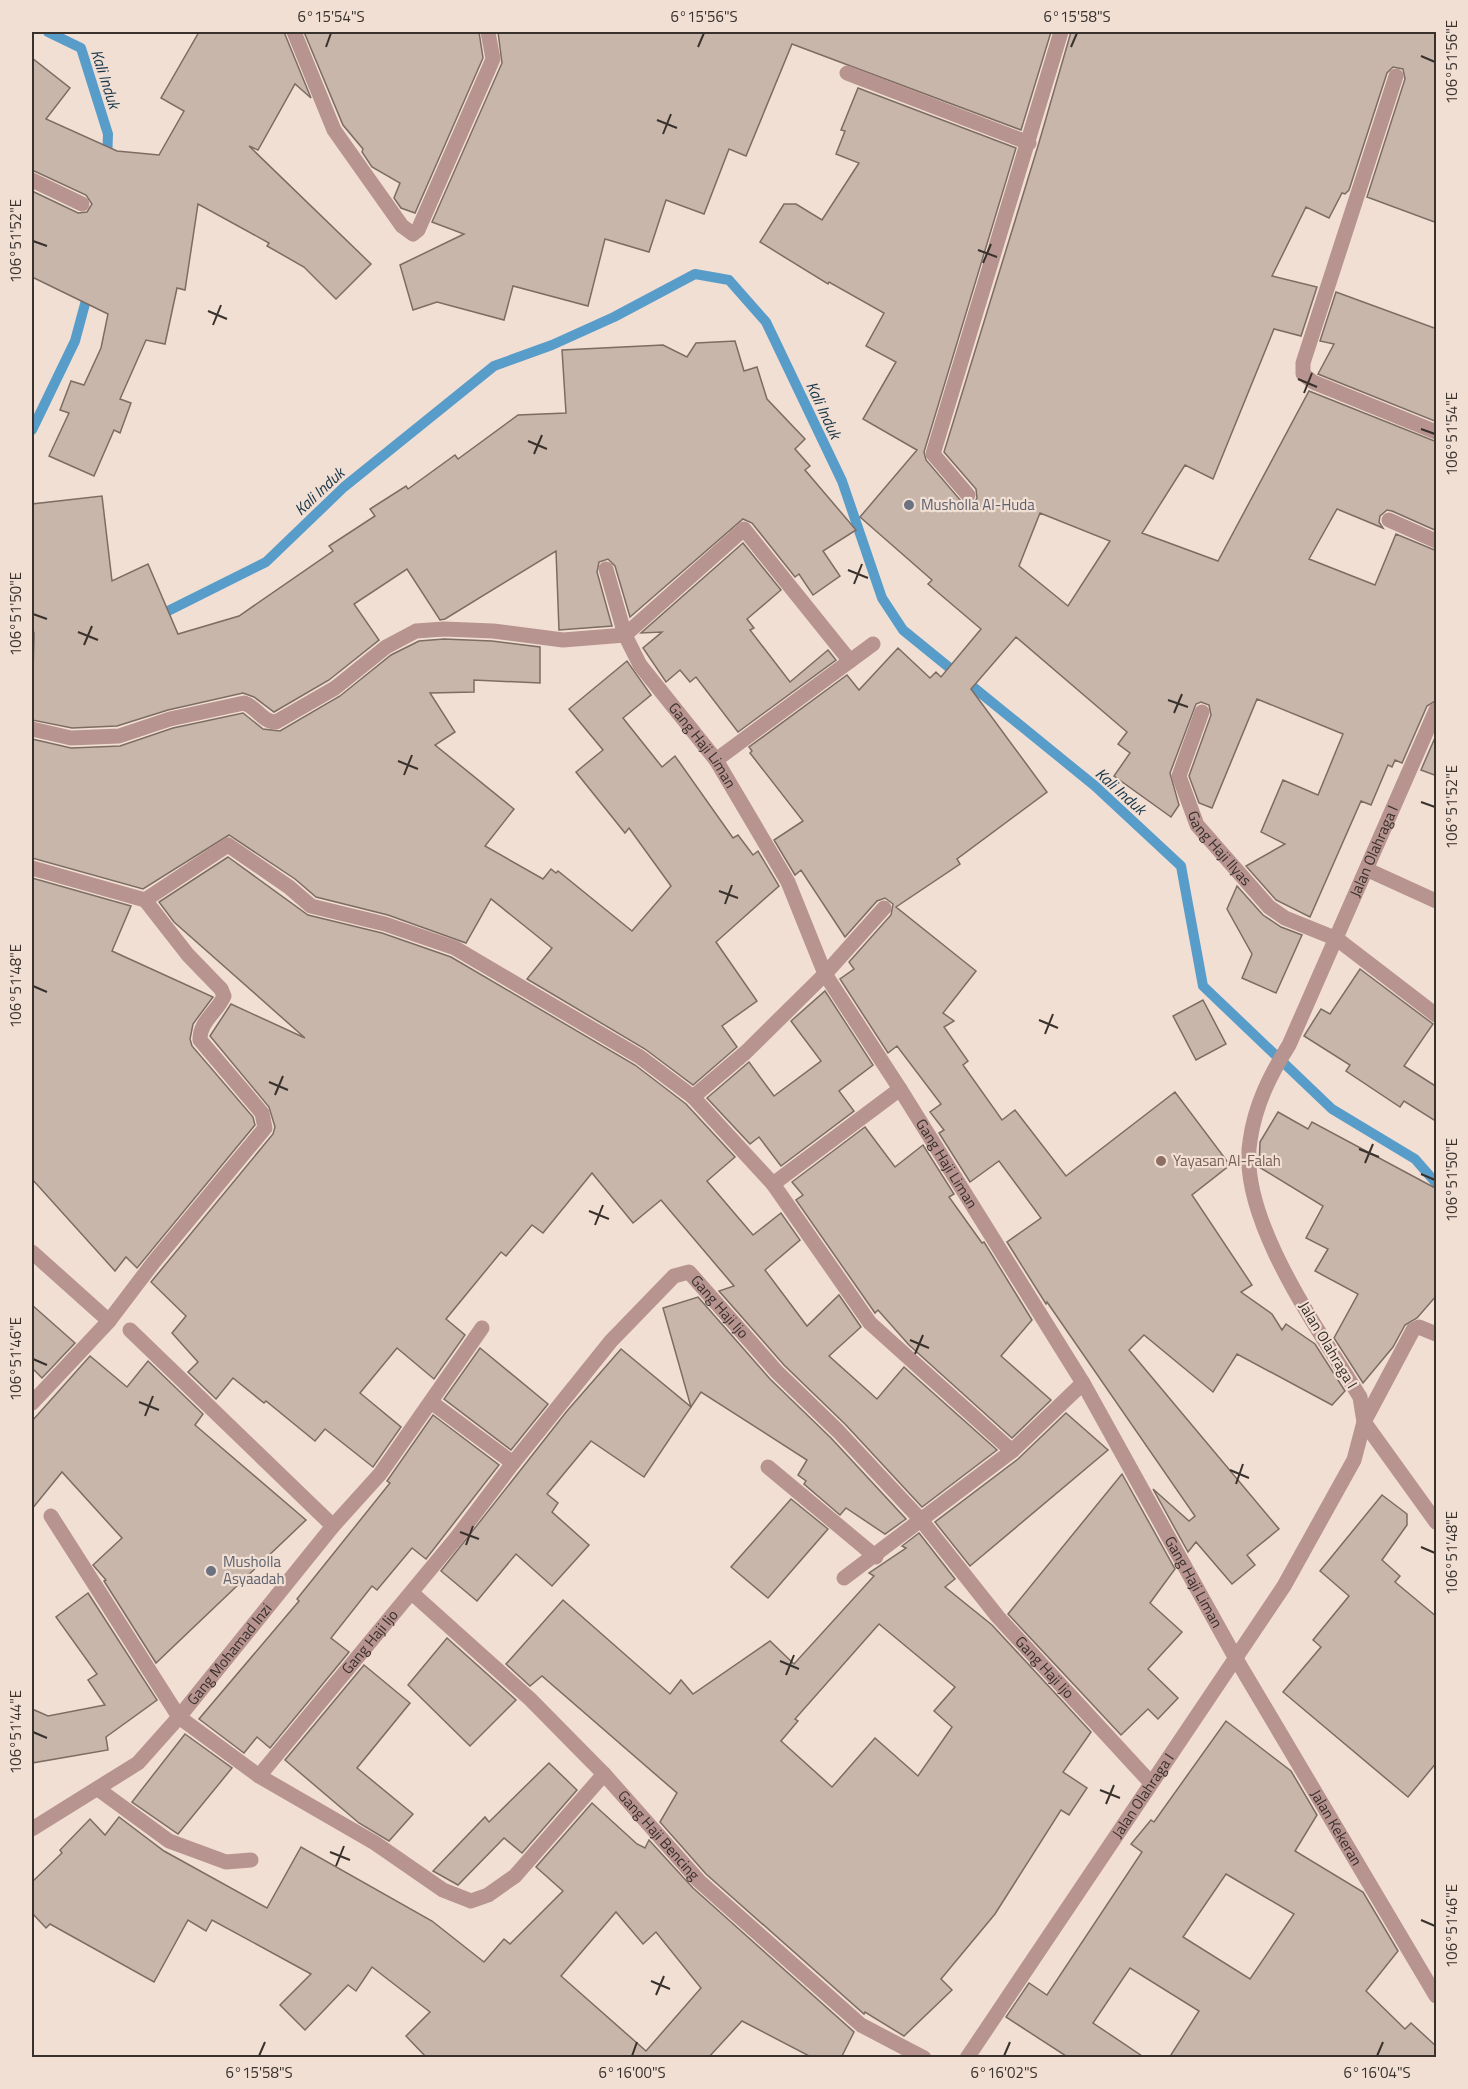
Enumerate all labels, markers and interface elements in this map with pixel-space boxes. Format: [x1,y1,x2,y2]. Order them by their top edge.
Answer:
text: 6°15'54"S [297,5,365,28]
text: 6°15'56"S [670,5,738,28]
text: 6°15'58"S [1043,5,1111,28]
text: 106°51'56"E [1440,20,1463,104]
water label: Kali Induk [85,46,127,114]
text: 106°51'52"E [4,199,27,283]
water label: Kali Induk [800,377,849,444]
text: 106°51'54"E [1440,392,1463,476]
water label: Kali Induk [288,460,351,521]
place label: Musholla Al-Huda [921,493,1035,516]
marker: Musholla Al-Huda [902,498,916,512]
text: 106°51'50"E [4,572,27,656]
street label: Gang Haji Liman [663,697,742,792]
water label: Kali Induk [1090,762,1153,822]
text: 106°51'52"E [1440,765,1463,849]
street label: Jalan Olahraga I [1343,801,1404,901]
street label: Gang Haji Ilyas [1182,807,1257,891]
text: 106°51'48"E [4,944,27,1028]
street label: Gang Haji Liman [910,1114,984,1213]
text: 106°51'50"E [1440,1138,1463,1222]
place label: Yayasan Al-Falah [1173,1149,1281,1172]
marker: Yayasan Al-Falah [1154,1154,1168,1168]
street label: Gang Haji Ijo [685,1269,755,1343]
street label: Jalan Olahraga I [1293,1297,1364,1393]
text: 106°51'46"E [4,1317,27,1401]
text: 106°51'48"E [1440,1511,1463,1595]
street label: Gang Haji Liman [1159,1532,1229,1632]
place label: Musholla Asyaadah [223,1550,284,1590]
marker: Musholla Asyaadah [204,1564,218,1578]
street label: Gang Mohamad Inzi [181,1598,277,1710]
street label: Gang Haji Ijo [336,1604,404,1679]
street label: Gang Haji Ijo [1010,1631,1080,1704]
text: 106°51'44"E [4,1690,27,1774]
street label: Jalan Olahraga I [1106,1748,1180,1843]
street label: Gang Haji Bencing [612,1785,705,1885]
street label: Jalan Kekeran [1305,1785,1368,1870]
text: 106°51'46"E [1440,1884,1463,1968]
text: 6°15'58"S [225,2061,293,2084]
text: 6°16'00"S [598,2061,666,2084]
text: 6°16'02"S [970,2061,1038,2084]
text: 6°16'04"S [1343,2061,1411,2084]

